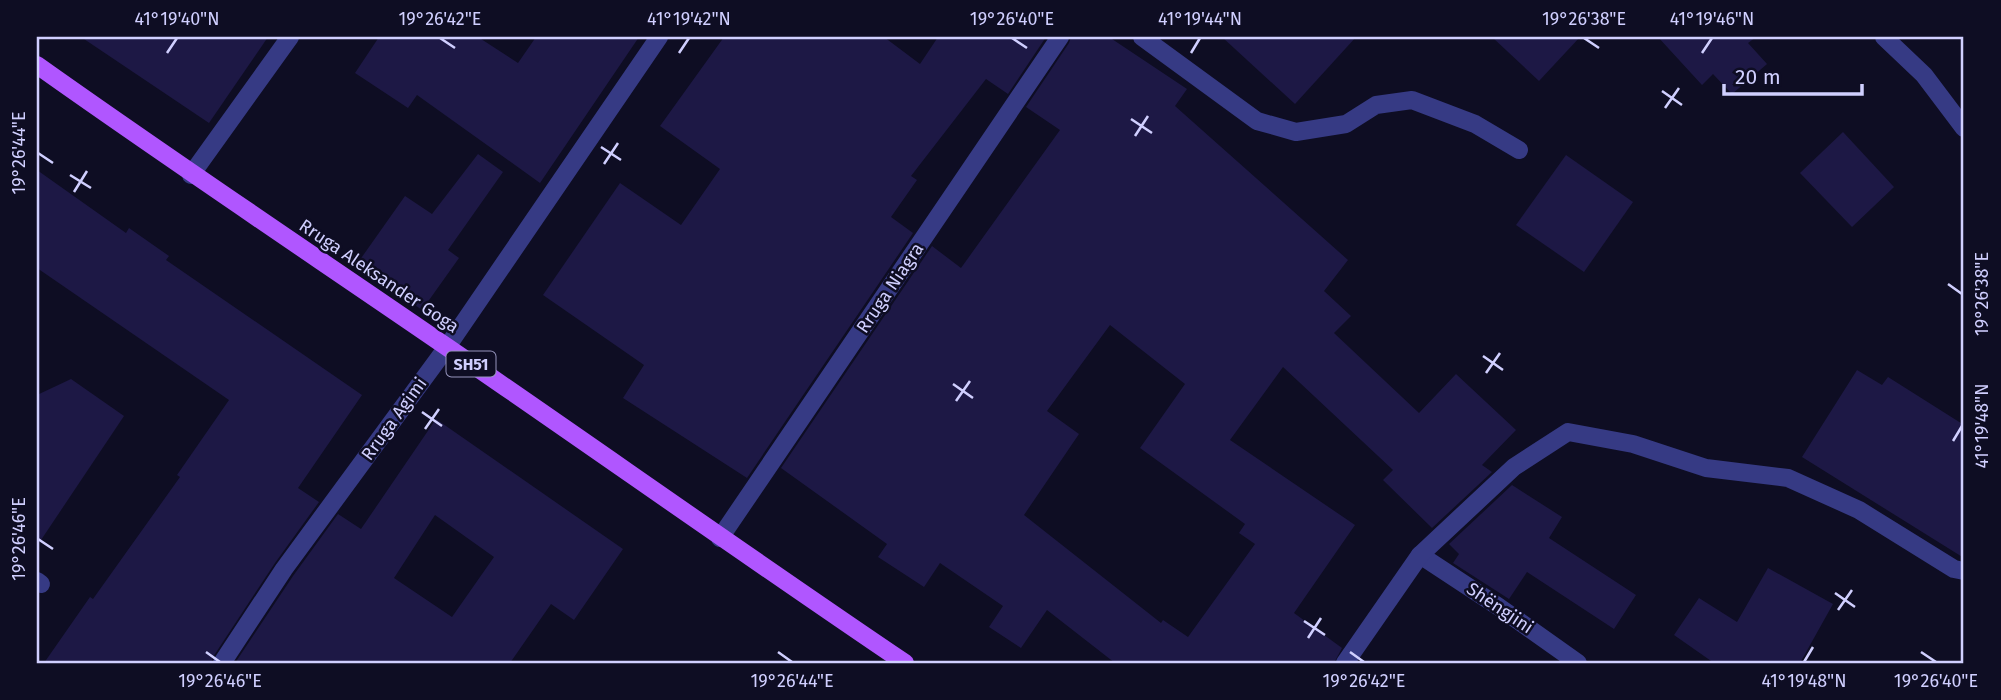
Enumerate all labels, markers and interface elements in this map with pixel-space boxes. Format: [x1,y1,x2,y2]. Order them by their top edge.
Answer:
text: 41°19'40"N [134,8,220,30]
text: 19°26'42"E [399,8,481,30]
text: 41°19'42"N [647,8,731,30]
text: 19°26'40"E [970,8,1054,30]
text: 41°19'44"N [1158,8,1242,30]
text: 19°26'38"E [1542,8,1626,30]
text: 41°19'46"N [1670,8,1754,30]
scale bar [1724,52,1863,96]
text: 20 m [1735,64,1781,90]
text: 19°26'44"E [8,111,30,195]
street label: Rruga Aleksander Goga [295,214,463,338]
street label: Rruga Niagra [852,239,928,337]
text: 19°26'38"E [1971,252,1993,336]
road number: SH51 [447,352,496,376]
street label: Rruga Agimi [357,373,431,465]
text: 41°19'48"N [1971,384,1993,468]
text: 19°26'46"E [8,497,30,581]
street label: Shëngjini [1462,578,1538,638]
text: 19°26'46"E [178,670,262,692]
text: 19°26'44"E [750,670,834,692]
text: 19°26'42"E [1323,670,1405,692]
text: 41°19'48"N [1762,670,1846,692]
text: 19°26'40"E [1894,670,1978,692]

